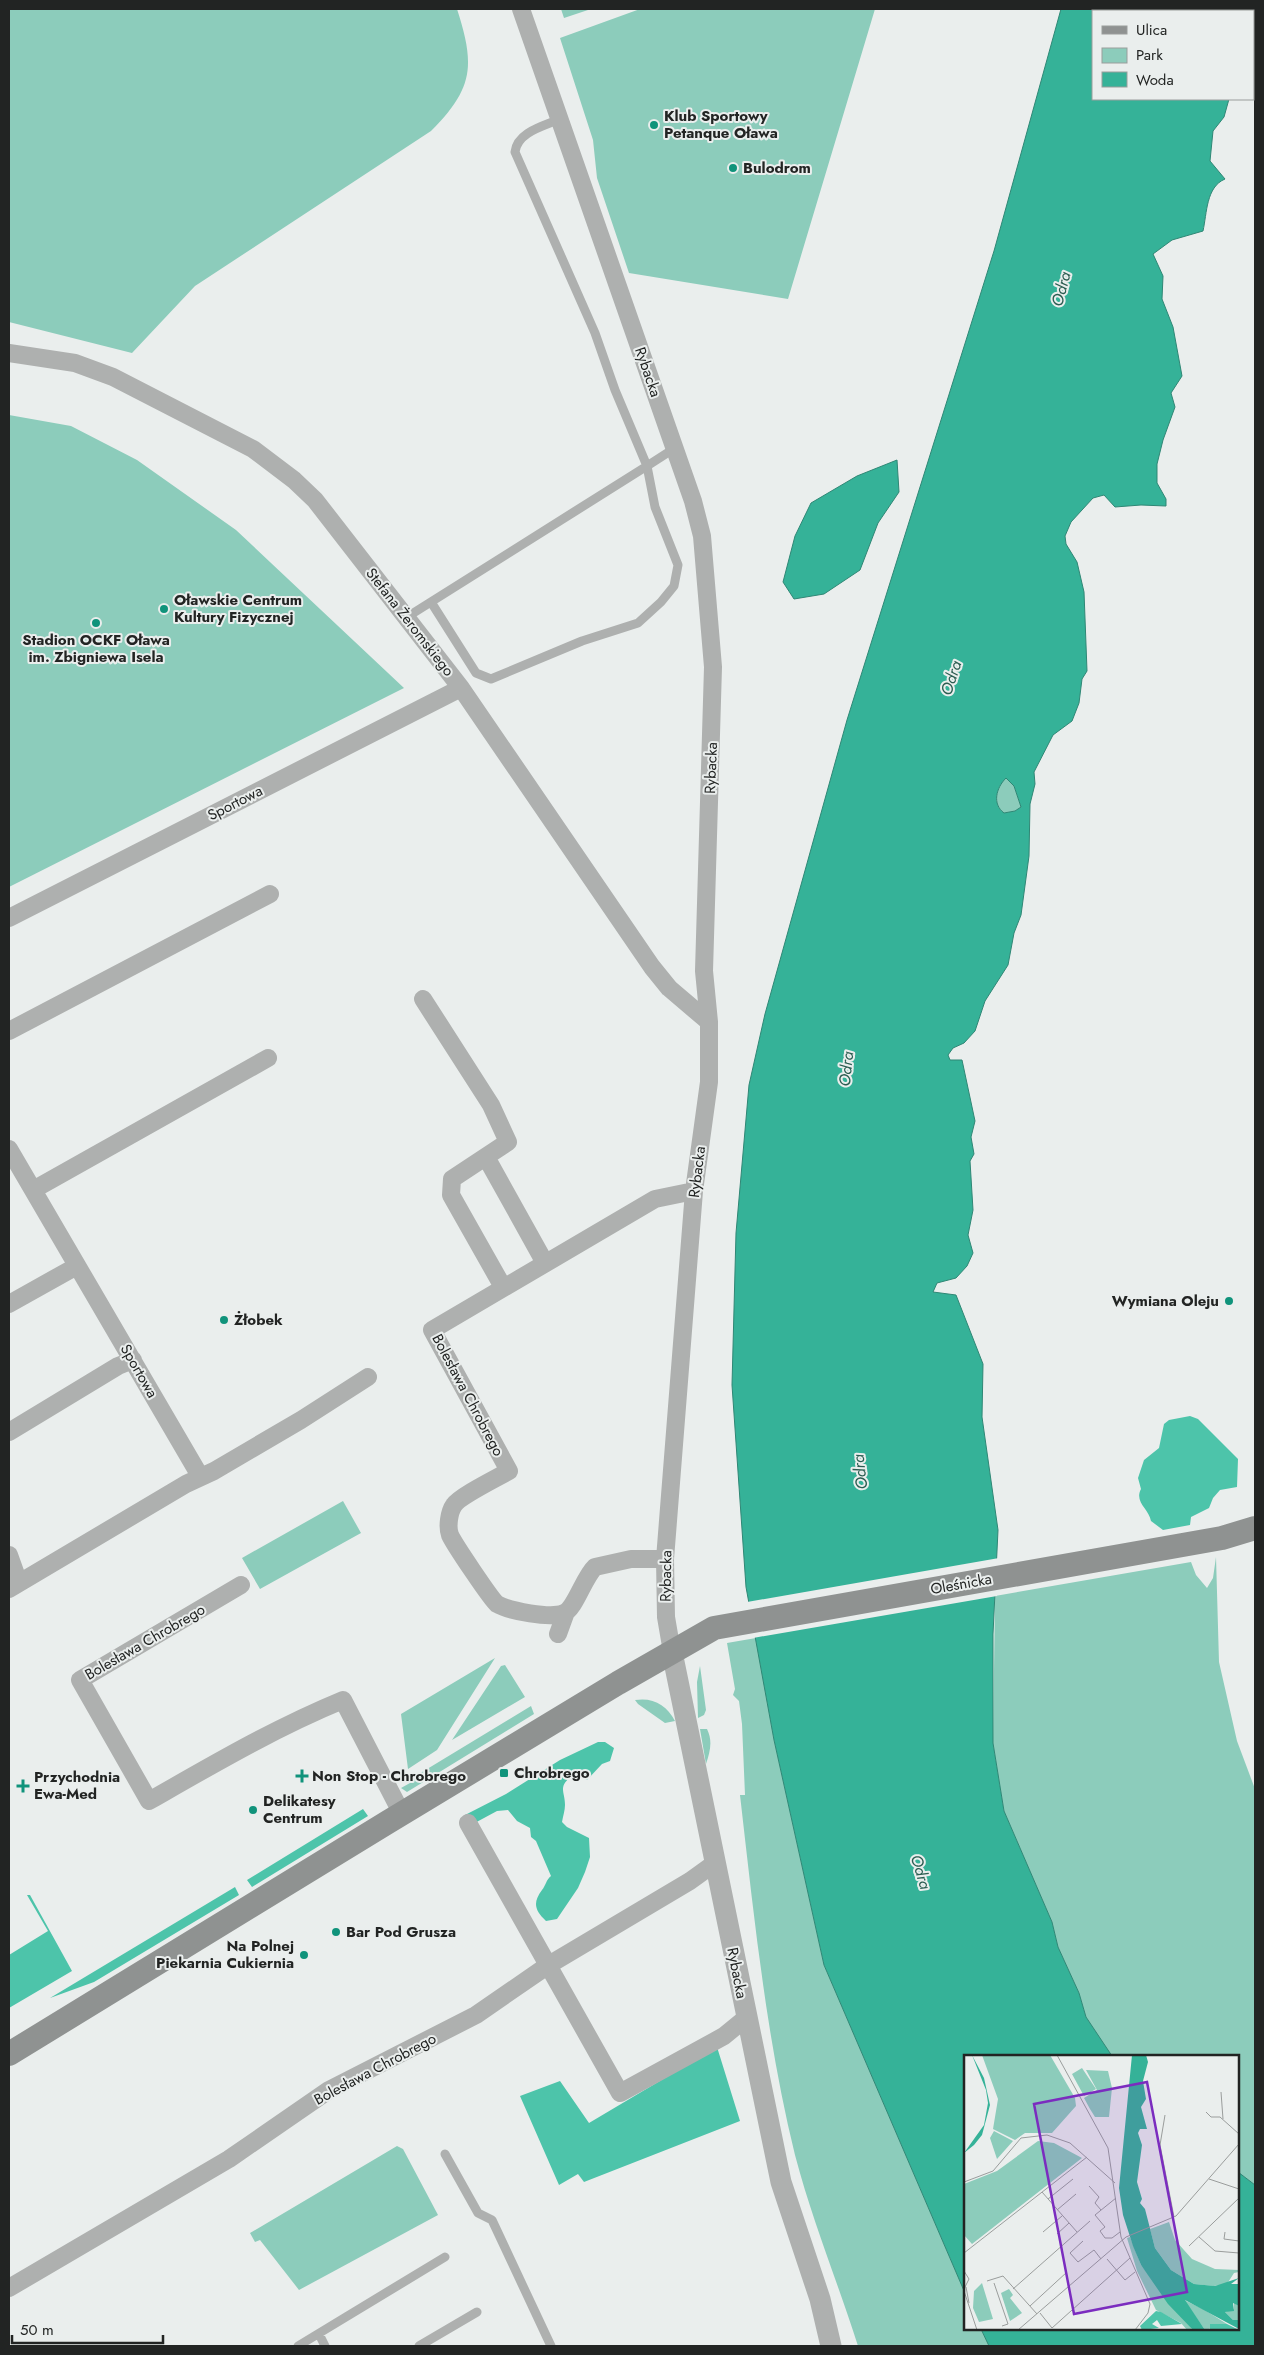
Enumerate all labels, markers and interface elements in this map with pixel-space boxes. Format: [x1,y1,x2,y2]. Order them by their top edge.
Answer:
legend [1092,10,1254,100]
text: Ulica [1136,19,1167,41]
text: Park [1136,44,1163,66]
text: Woda [1136,69,1174,91]
place label: Klub Sportowy Petanque Oława [664,105,778,144]
marker: Klub Sportowy Petanque Oława [648,119,660,131]
place label: Bulodrom [743,157,811,179]
marker: Bulodrom [727,162,739,174]
water label: Odra [1045,269,1077,309]
street label: Rybacka [629,344,667,400]
street label: Stefana Żeromskiego [361,563,459,681]
place label: Oławskie Centrum Kultury Fizycznej [174,589,302,628]
marker: Oławskie Centrum Kultury Fizycznej [158,603,170,615]
marker: Stadion OCKF Oława im. Zbigniewa Isela [90,617,102,629]
place label: Stadion OCKF Oława im. Zbigniewa Isela [22,629,170,668]
water label: Odra [935,658,967,698]
street label: Rybacka [699,742,723,794]
street label: Sportowa [204,780,266,826]
water label: Odra [833,1050,859,1088]
street label: Rybacka [683,1145,711,1199]
place label: Wymiana Oleju [1112,1290,1219,1312]
marker: Wymiana Oleju [1223,1295,1235,1307]
place label: Żłobek [234,1309,283,1331]
marker: Żłobek [218,1314,230,1326]
street label: Bolesława Chrobrego [426,1330,510,1460]
street label: Sportowa [115,1340,163,1402]
water label: Odra [846,1453,874,1491]
street label: Rybacka [655,1550,677,1602]
street label: Oleśnicka [929,1568,993,1600]
street label: Bolesława Chrobrego [81,1599,209,1685]
place label: Chrobrego [514,1762,590,1784]
place label: Non Stop - Chrobrego [312,1765,466,1787]
place label: Przychodnia Ewa-Med [34,1766,120,1805]
marker: Chrobrego [498,1767,510,1779]
marker: Non Stop - Chrobrego [296,1770,308,1782]
marker: Przychodnia Ewa-Med [16,1779,30,1793]
place label: Delikatesy Centrum [263,1790,336,1829]
marker: Delikatesy Centrum [247,1804,259,1816]
water label: Odra [905,1852,937,1892]
place label: Bar Pod Grusza [346,1921,456,1943]
marker: Bar Pod Grusza [330,1926,342,1938]
place label: Na Polnej Piekarnia Cukiernia [156,1935,294,1974]
street label: Rybacka [721,1945,753,2001]
marker: Na Polnej Piekarnia Cukiernia [298,1949,310,1961]
street label: Bolesława Chrobrego [310,2027,440,2111]
inset map [964,2055,1239,2330]
scale bar [12,2312,164,2344]
text: 50 m [20,2319,54,2341]

